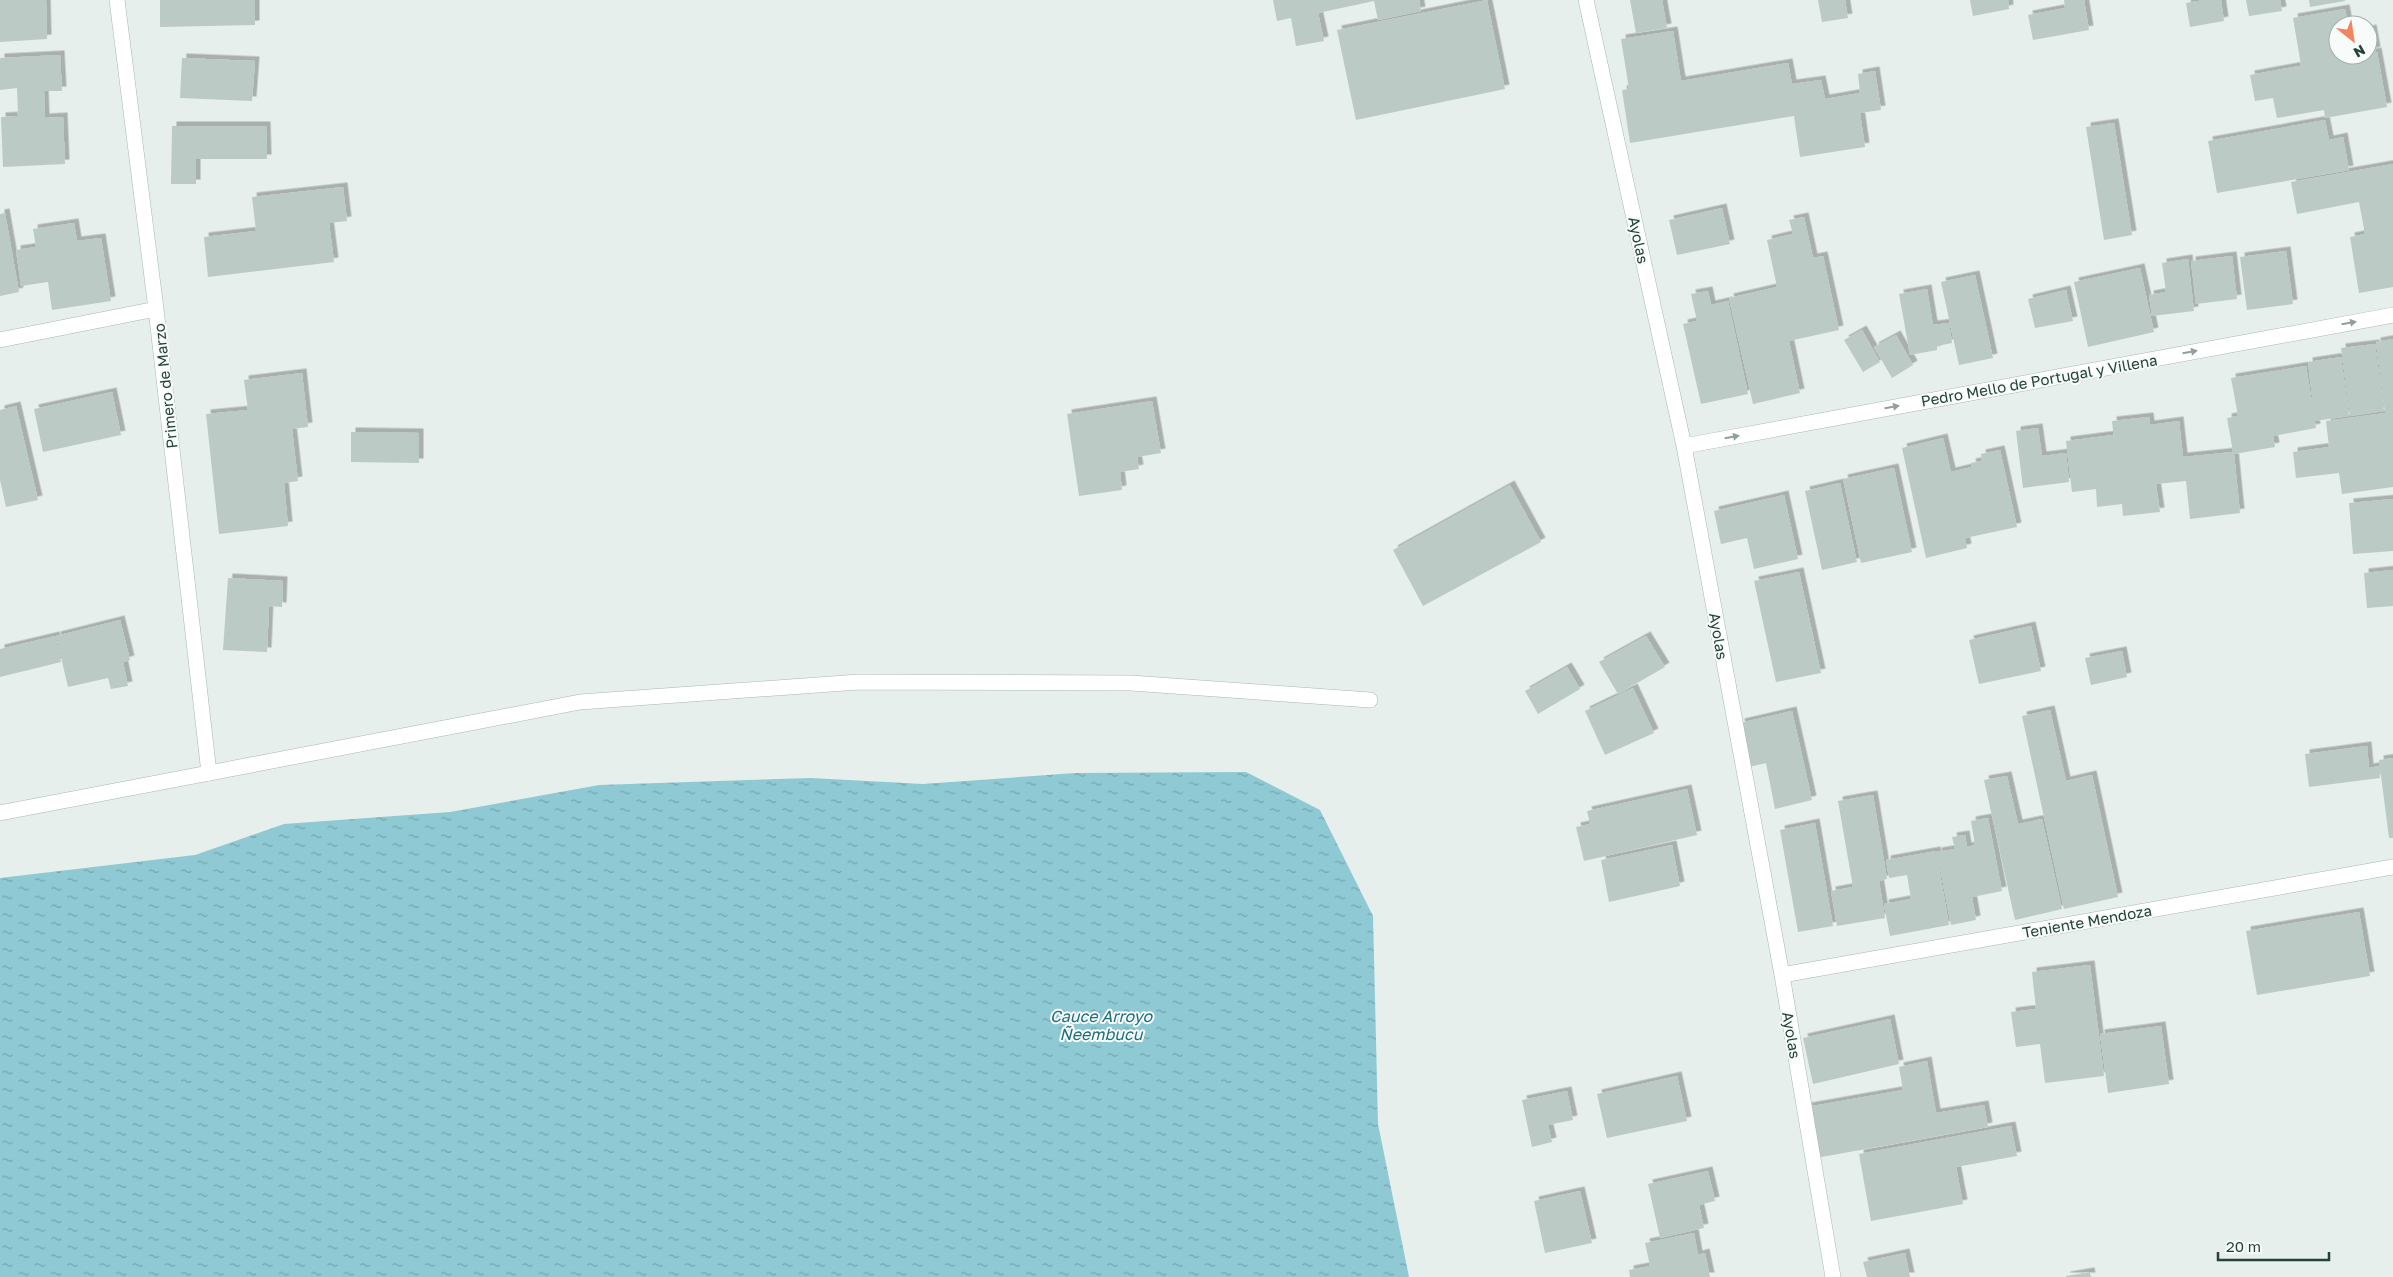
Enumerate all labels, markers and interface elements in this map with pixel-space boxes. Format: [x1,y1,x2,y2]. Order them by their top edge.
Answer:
north arrow [2328,15,2378,65]
text: N [2351,42,2369,62]
street label: Ayolas [1625,215,1653,265]
one-way arrow [2342,318,2358,326]
street label: Primero de Marzo [149,322,181,450]
one-way arrow [2182,348,2198,356]
street label: Pedro Mello de Portugal y Villena [1919,350,2159,410]
one-way arrow [1885,403,1901,411]
one-way arrow [1725,432,1741,440]
street label: Ayolas [1706,611,1732,661]
street label: Teniente Mendoza [2021,901,2153,941]
water label: Cauce Arroyo Ñeembucu [1050,1006,1153,1044]
street label: Ayolas [1779,1010,1805,1060]
scale bar [2218,1230,2329,1262]
text: 20 m [2226,1237,2261,1255]

